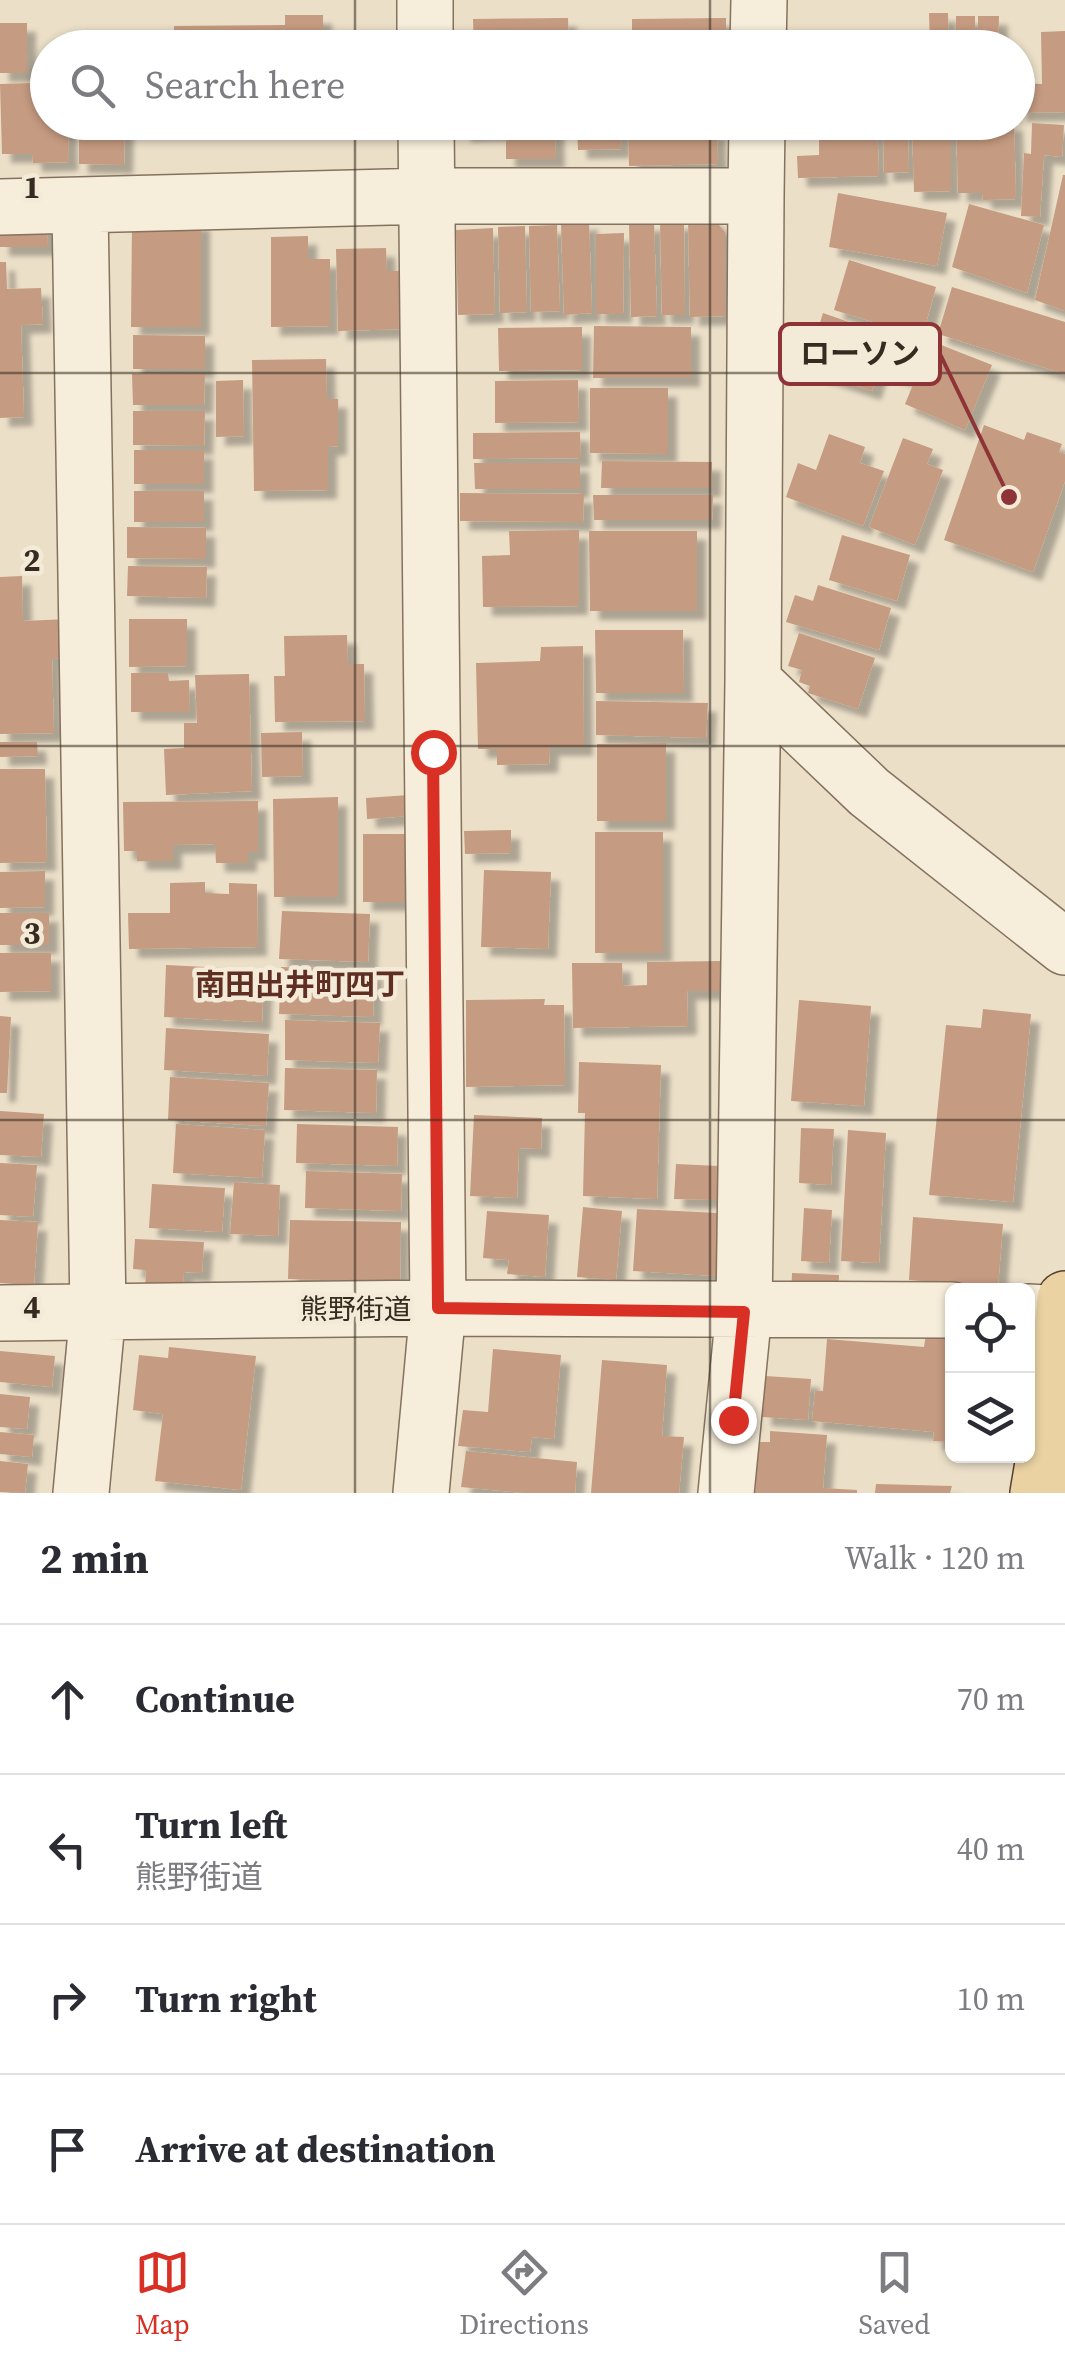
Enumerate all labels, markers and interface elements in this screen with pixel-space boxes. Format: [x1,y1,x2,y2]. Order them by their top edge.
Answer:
search box [30,30,1035,140]
icon: search [65,58,120,113]
text: Search here [145,59,345,111]
text: 1 [23,165,41,209]
callout: ローソン [780,324,940,384]
text: ローソン [800,333,920,374]
text: 2 [23,538,41,582]
route start [411,730,457,776]
text: 3 [23,911,41,955]
district label: 南田出井町四丁 [195,964,405,1005]
map controls [945,1283,1035,1463]
button: locate [945,1283,1035,1373]
text: 4 [23,1285,41,1329]
street label: 熊野街道 [300,1290,412,1328]
button: layers [945,1373,1035,1463]
route end [711,1398,757,1444]
text: 2 min [40,1529,149,1587]
text: Walk · 120 m [844,1536,1025,1580]
icon: ahead [40,1672,95,1727]
text: Continue [135,1673,295,1725]
text: 70 m [957,1677,1025,1721]
text: Turn left [135,1799,287,1851]
icon: left [40,1822,95,1877]
text: 40 m [957,1827,1025,1871]
text: 熊野街道 [135,1855,263,1899]
icon: right [40,1972,95,2027]
text: Turn right [135,1973,317,2025]
text: 10 m [957,1977,1025,2021]
icon: arrive [40,2122,95,2177]
text: Arrive at destination [135,2123,496,2175]
tab: Map [135,2245,190,2343]
tab: Directions [459,2245,589,2343]
tab: Saved [858,2245,930,2343]

